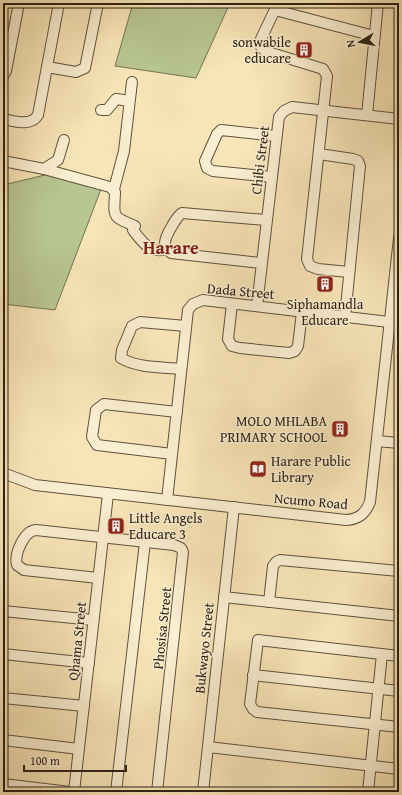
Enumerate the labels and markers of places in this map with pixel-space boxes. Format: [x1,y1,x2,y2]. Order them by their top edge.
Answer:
place label: sonwabile educare [232,32,291,68]
building icon: sonwabile educare [294,40,314,60]
building icon: Siphamandla Educare [315,274,335,294]
place label: Siphamandla Educare [287,294,364,330]
place label: MOLO MHLABA PRIMARY SCHOOL [220,411,328,447]
building icon: MOLO MHLABA PRIMARY SCHOOL [330,419,350,439]
place label: Harare Public Library [271,451,351,487]
library icon: Harare Public Library [248,459,268,479]
place label: Little Angels Educare 3 [129,508,203,544]
building icon: Little Angels Educare 3 [106,516,126,536]

